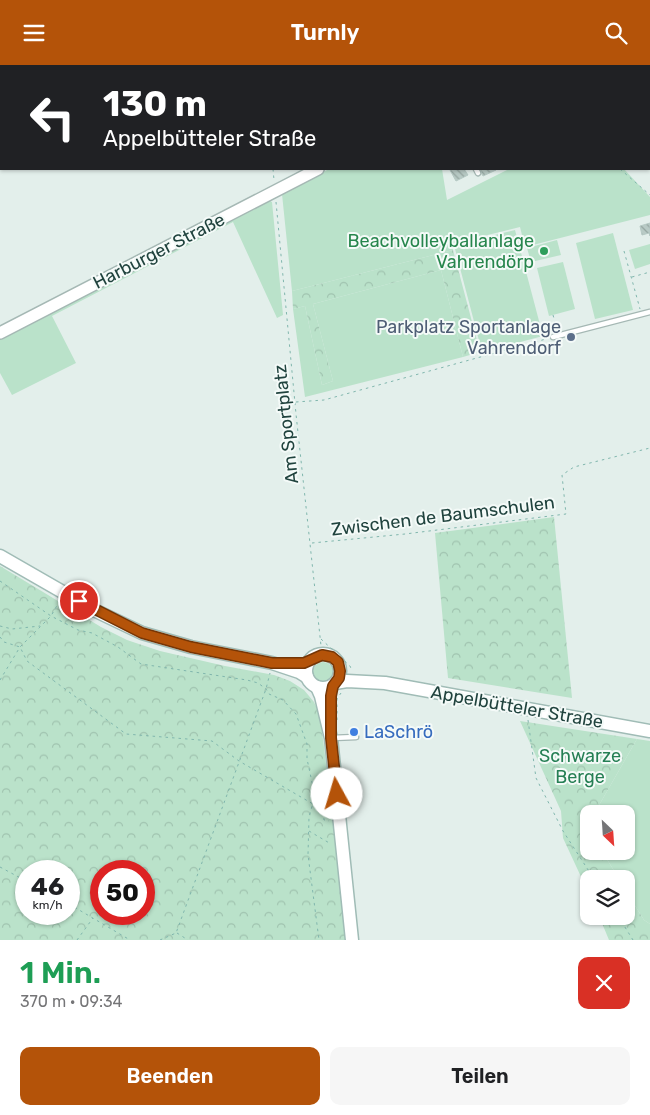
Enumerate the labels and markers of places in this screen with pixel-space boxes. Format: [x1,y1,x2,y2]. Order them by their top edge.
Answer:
place label: Beachvolleyballanlage Vahrendörp [348,230,534,273]
marker: Beachvolleyballanlage Vahrendörp [538,245,550,257]
place label: Parkplatz Sportanlage Vahrendorf [376,316,561,359]
marker: Parkplatz Sportanlage Vahrendorf [565,331,577,343]
pin [58,580,100,622]
place label: LaSchrö [364,721,433,743]
marker: LaSchrö [348,726,360,738]

